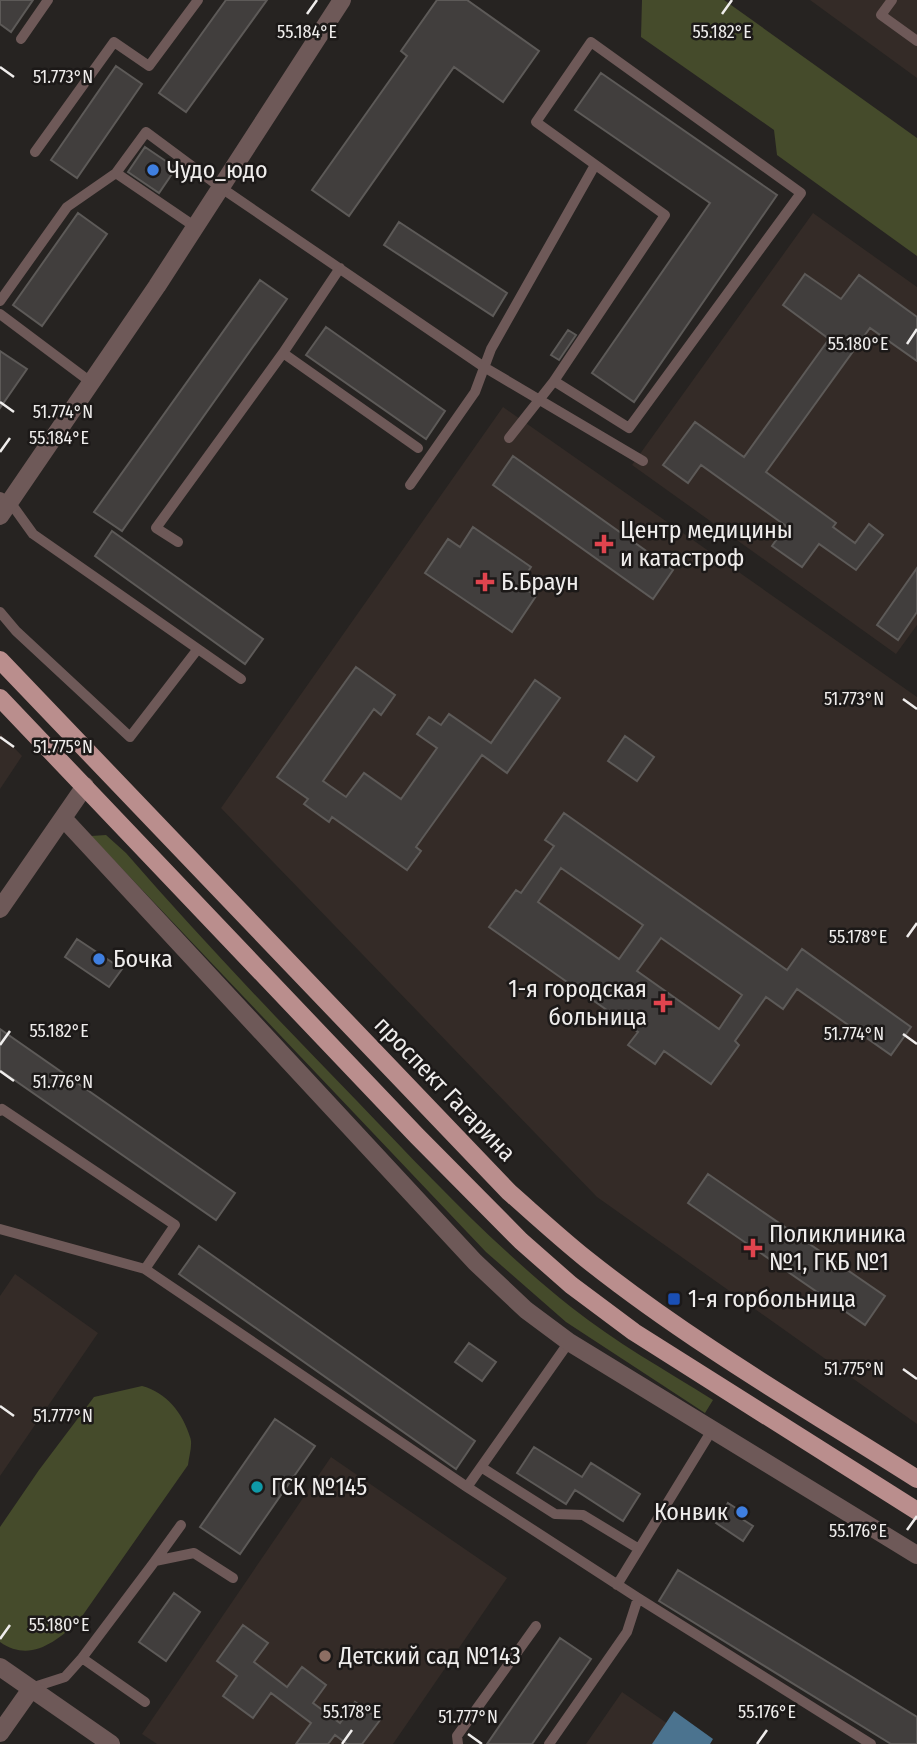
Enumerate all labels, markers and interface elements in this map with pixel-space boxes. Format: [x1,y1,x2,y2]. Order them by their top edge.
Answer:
text: 55.184°E [277,21,337,43]
text: 55.182°E [692,21,752,43]
text: 51.773°N [33,66,93,88]
place label: Чудо_юдо [167,156,268,184]
marker: Чудо_юдо [145,162,161,178]
text: 55.180°E [828,333,888,355]
text: 51.774°N [33,401,93,423]
text: 55.184°E [29,427,89,449]
place label: Центр медицины и катастроф [620,516,793,572]
marker: Центр медицины и катастроф [594,534,614,554]
place label: Б.Браун [501,568,579,596]
marker: Б.Браун [475,572,495,592]
text: 51.773°N [824,688,884,710]
text: 51.775°N [33,736,93,758]
text: 55.178°E [829,926,887,948]
place label: Бочка [113,945,173,973]
marker: Бочка [91,951,107,967]
place label: 1-я городская больница [508,975,647,1031]
marker: 1-я городская больница [653,993,673,1013]
street label: проспект Гагарина [369,1011,521,1167]
text: 55.182°E [29,1020,89,1042]
text: 51.774°N [824,1023,884,1045]
text: 51.776°N [33,1071,93,1093]
place label: Поликлиника №1, ГКБ №1 [769,1220,906,1276]
marker: Поликлиника №1, ГКБ №1 [743,1238,763,1258]
place label: 1-я горбольница [688,1285,856,1313]
marker: 1-я горбольница [666,1291,682,1307]
text: 51.775°N [824,1358,884,1380]
text: 51.777°N [33,1405,93,1427]
place label: ГСК №145 [271,1473,367,1501]
marker: ГСК №145 [249,1479,265,1495]
place label: Конвик [654,1498,729,1526]
marker: Конвик [734,1504,750,1520]
text: 55.176°E [829,1520,887,1542]
text: 55.180°E [29,1614,89,1636]
place label: Детский сад №143 [338,1642,521,1670]
marker: Детский сад №143 [317,1648,333,1664]
text: 55.178°E [323,1701,381,1723]
text: 55.176°E [738,1701,796,1723]
text: 51.777°N [438,1706,498,1728]

